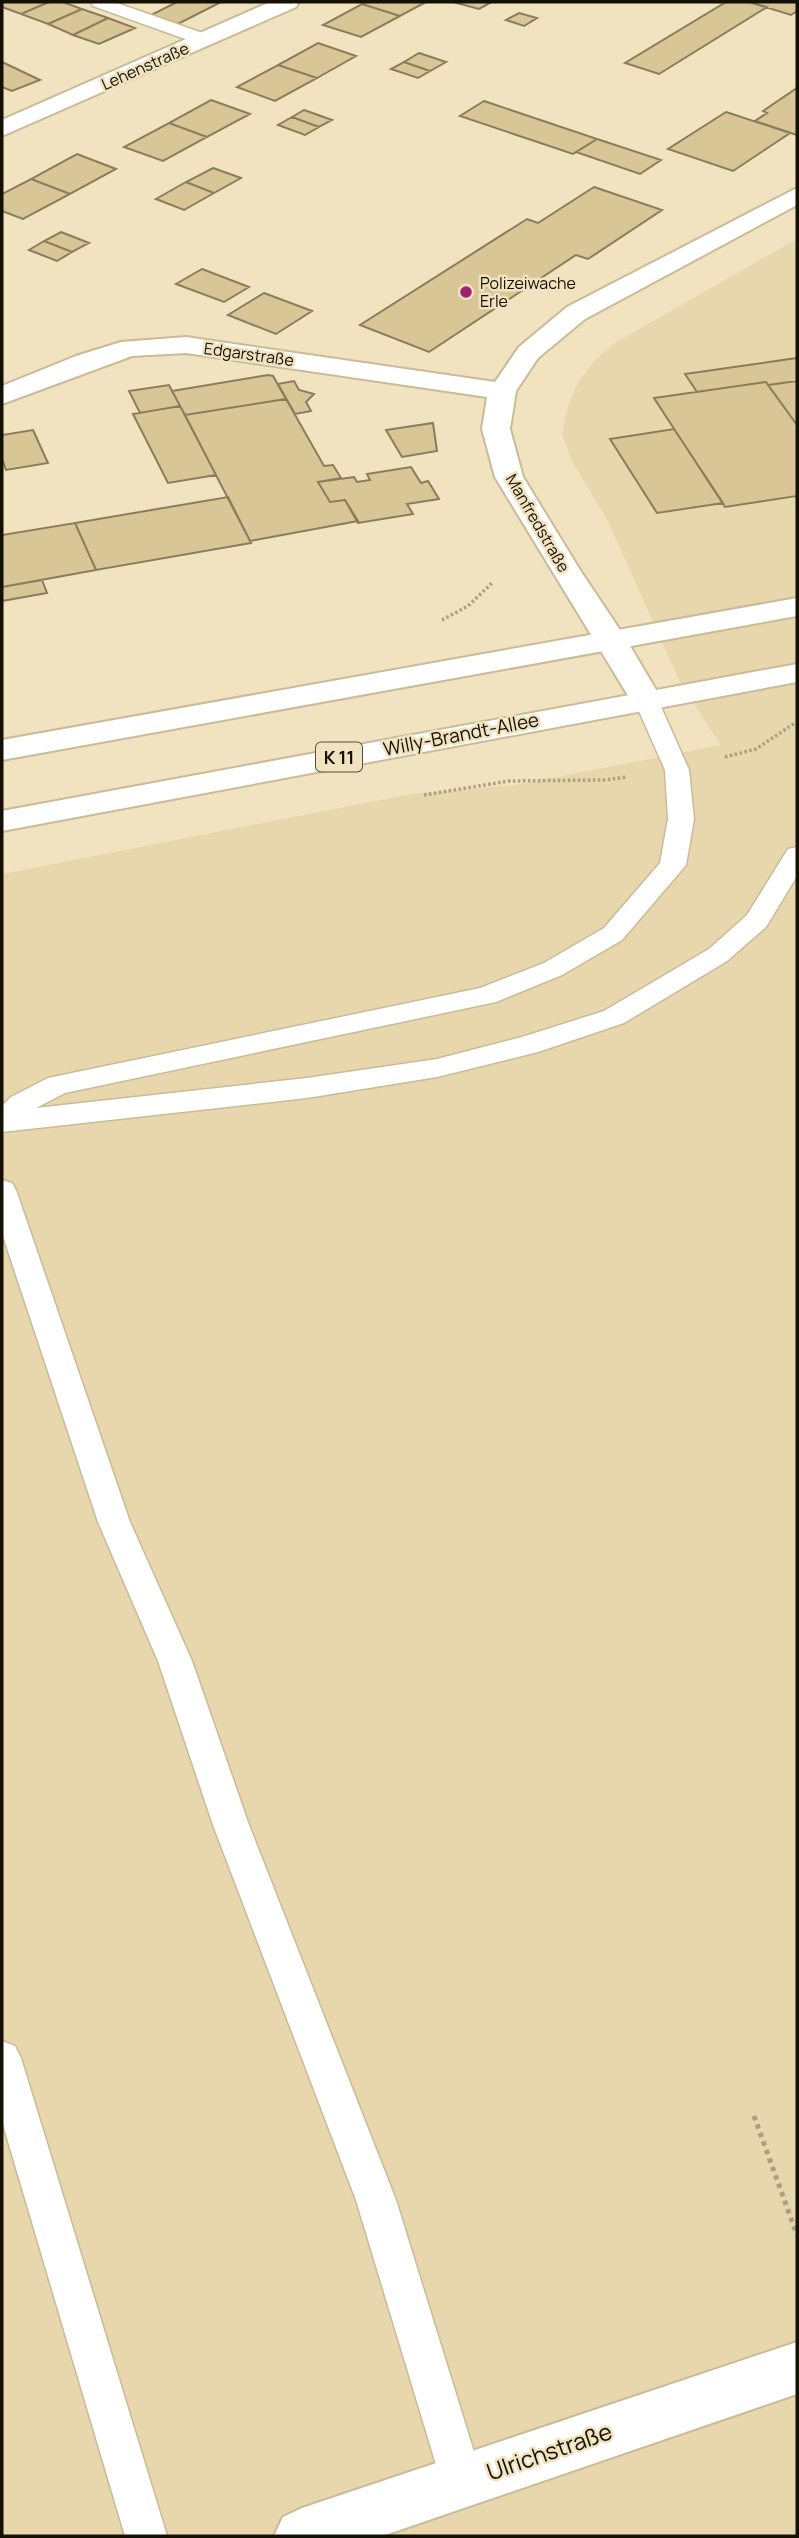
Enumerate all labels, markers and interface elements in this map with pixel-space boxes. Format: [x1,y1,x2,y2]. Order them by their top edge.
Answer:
street label: Lehenstraße [98,37,192,95]
place label: Polizeiwache Erle [480,272,576,312]
marker: Polizeiwache Erle [458,284,474,300]
street label: Edgarstraße [203,337,295,371]
street label: Manfredstraße [501,470,575,576]
street label: Willy-Brandt-Allee [381,706,541,762]
road number: K 11 [316,742,362,772]
street label: Ulrichstraße [482,2415,616,2487]

